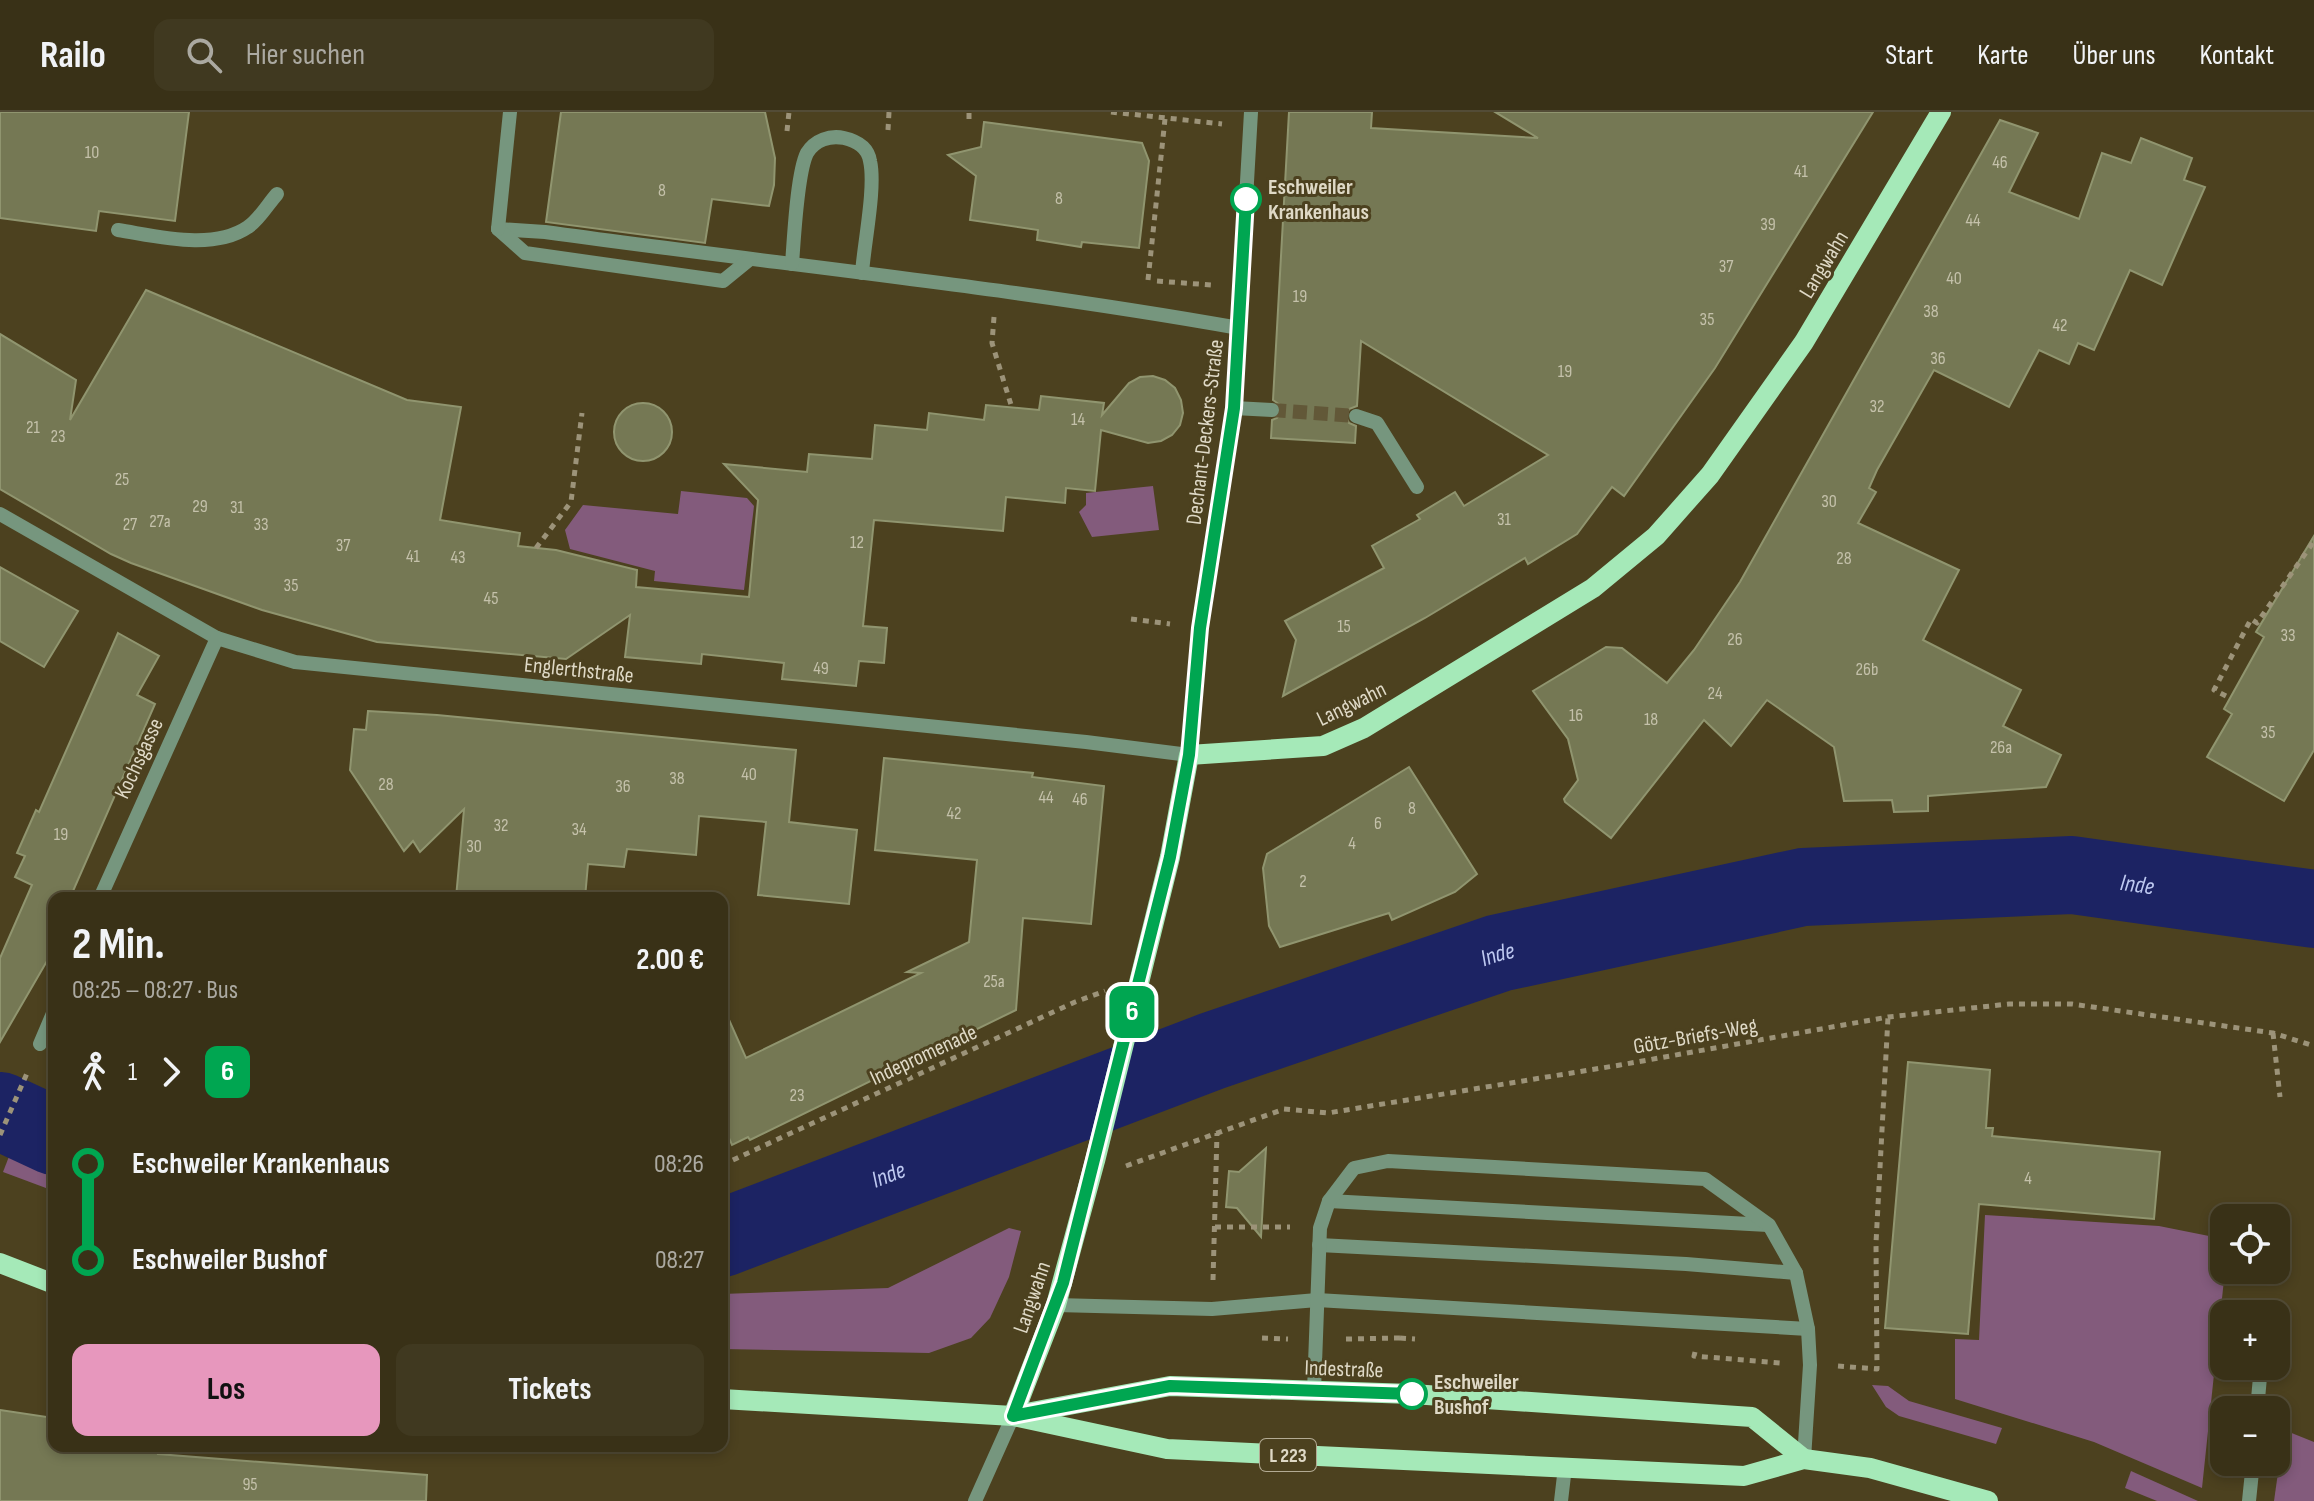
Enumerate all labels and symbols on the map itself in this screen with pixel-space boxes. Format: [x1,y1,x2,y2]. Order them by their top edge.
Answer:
house number: 10 [85,142,99,163]
house number: 46 [1992,152,2008,173]
house number: 41 [1794,161,1809,182]
place label: Eschweiler Krankenhaus [1268,174,1369,226]
house number: 8 [658,180,666,201]
marker: Eschweiler Krankenhaus [1231,184,1261,214]
house number: 8 [1055,188,1063,209]
house number: 44 [1965,210,1981,231]
house number: 39 [1760,214,1776,235]
street label: Langwahn [1794,226,1855,303]
house number: 37 [1719,256,1734,277]
house number: 40 [1946,268,1962,289]
house number: 19 [1293,286,1307,307]
house number: 38 [1923,301,1939,322]
house number: 35 [1700,309,1714,330]
house number: 42 [2052,315,2068,336]
street label: Dechant-Deckers-Straße [1181,338,1230,526]
house number: 36 [1930,348,1946,369]
house number: 19 [1558,361,1572,382]
house number: 32 [1870,396,1884,417]
house number: 14 [1071,409,1085,430]
house number: 21 [26,417,41,438]
house number: 23 [51,426,66,447]
house number: 25 [115,469,129,490]
house number: 30 [1821,491,1837,512]
house number: 29 [192,496,208,517]
house number: 31 [230,497,245,518]
house number: 31 [1497,509,1512,530]
house number: 27a [149,511,171,532]
house number: 27 [123,514,138,535]
house number: 33 [253,514,269,535]
house number: 12 [850,532,864,553]
house number: 37 [336,535,351,556]
house number: 41 [406,546,421,567]
house number: 43 [450,547,466,568]
house number: 28 [1836,548,1852,569]
house number: 35 [284,575,298,596]
house number: 45 [484,588,498,609]
house number: 15 [1337,616,1351,637]
house number: 33 [2280,625,2296,646]
house number: 26 [1727,629,1743,650]
street label: Englerthstraße [523,651,635,690]
house number: 49 [813,658,829,679]
house number: 26b [1856,659,1878,680]
street label: Langwahn [1312,676,1391,733]
house number: 24 [1708,683,1723,704]
house number: 16 [1569,705,1583,726]
house number: 18 [1644,709,1658,730]
street label: Kochsgasse [109,714,170,803]
house number: 35 [2261,722,2275,743]
house number: 26a [1990,737,2012,758]
house number: 40 [741,764,757,785]
house number: 38 [669,768,685,789]
house number: 28 [378,774,394,795]
house number: 36 [615,776,631,797]
house number: 44 [1038,787,1054,808]
house number: 46 [1072,789,1088,810]
house number: 8 [1408,798,1416,819]
house number: 42 [946,803,962,824]
house number: 6 [1374,813,1382,834]
house number: 32 [494,815,508,836]
house number: 34 [571,819,587,840]
house number: 19 [54,824,68,845]
house number: 4 [1348,833,1356,854]
house number: 30 [466,836,482,857]
water label: Inde [2118,868,2156,901]
house number: 2 [1299,871,1307,892]
water label: Inde [1477,936,1517,973]
house number: 25a [983,971,1005,992]
line badge: 6 [1106,986,1158,1038]
street label: Götz-Briefs-Weg [1631,1012,1760,1061]
street label: Indepromenade [866,1019,981,1092]
house number: 23 [790,1085,805,1106]
water label: Inde [867,1155,910,1195]
house number: 4 [2024,1168,2032,1189]
street label: Langwahn [1008,1258,1057,1337]
street label: Indestraße [1304,1355,1384,1384]
place label: Eschweiler Bushof [1434,1369,1519,1421]
marker: Eschweiler Bushof [1397,1379,1427,1409]
road number: L 223 [1260,1439,1316,1471]
house number: 95 [242,1474,258,1495]

